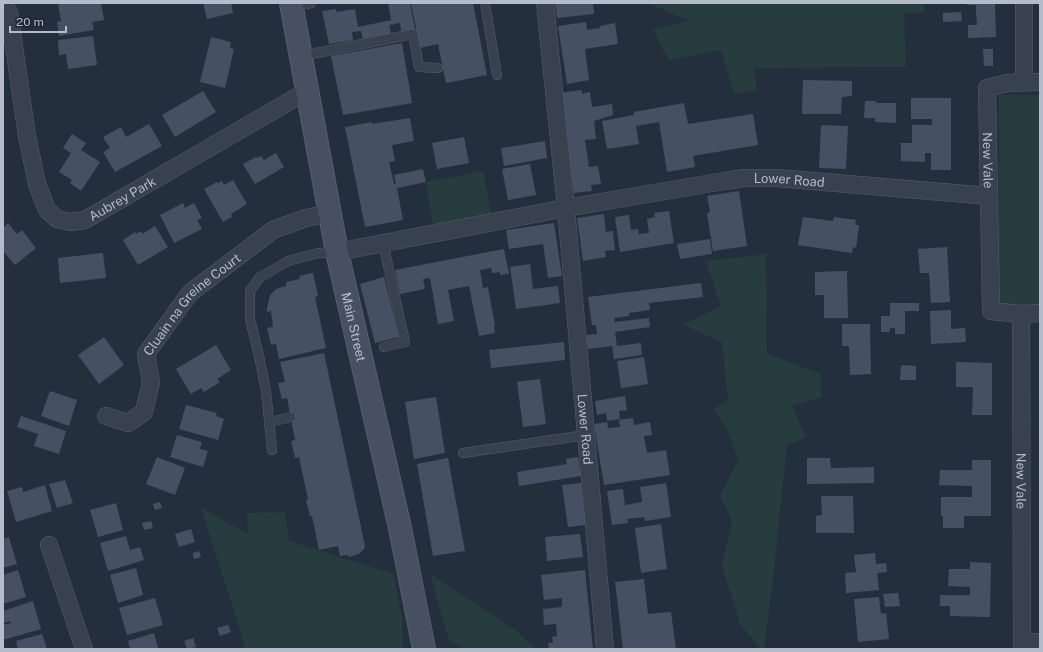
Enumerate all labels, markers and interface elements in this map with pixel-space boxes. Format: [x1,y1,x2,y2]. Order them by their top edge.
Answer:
scale bar [10,8,66,34]
text: 20 m [16,15,44,29]
street label: New Vale [980,132,996,189]
street label: Lower Road [754,171,825,190]
street label: Aubrey Park [86,174,158,224]
street label: Cluain na Greine Court [140,250,244,359]
street label: Main Street [338,291,369,363]
street label: Lower Road [574,393,596,465]
street label: New Vale [1013,453,1029,509]

